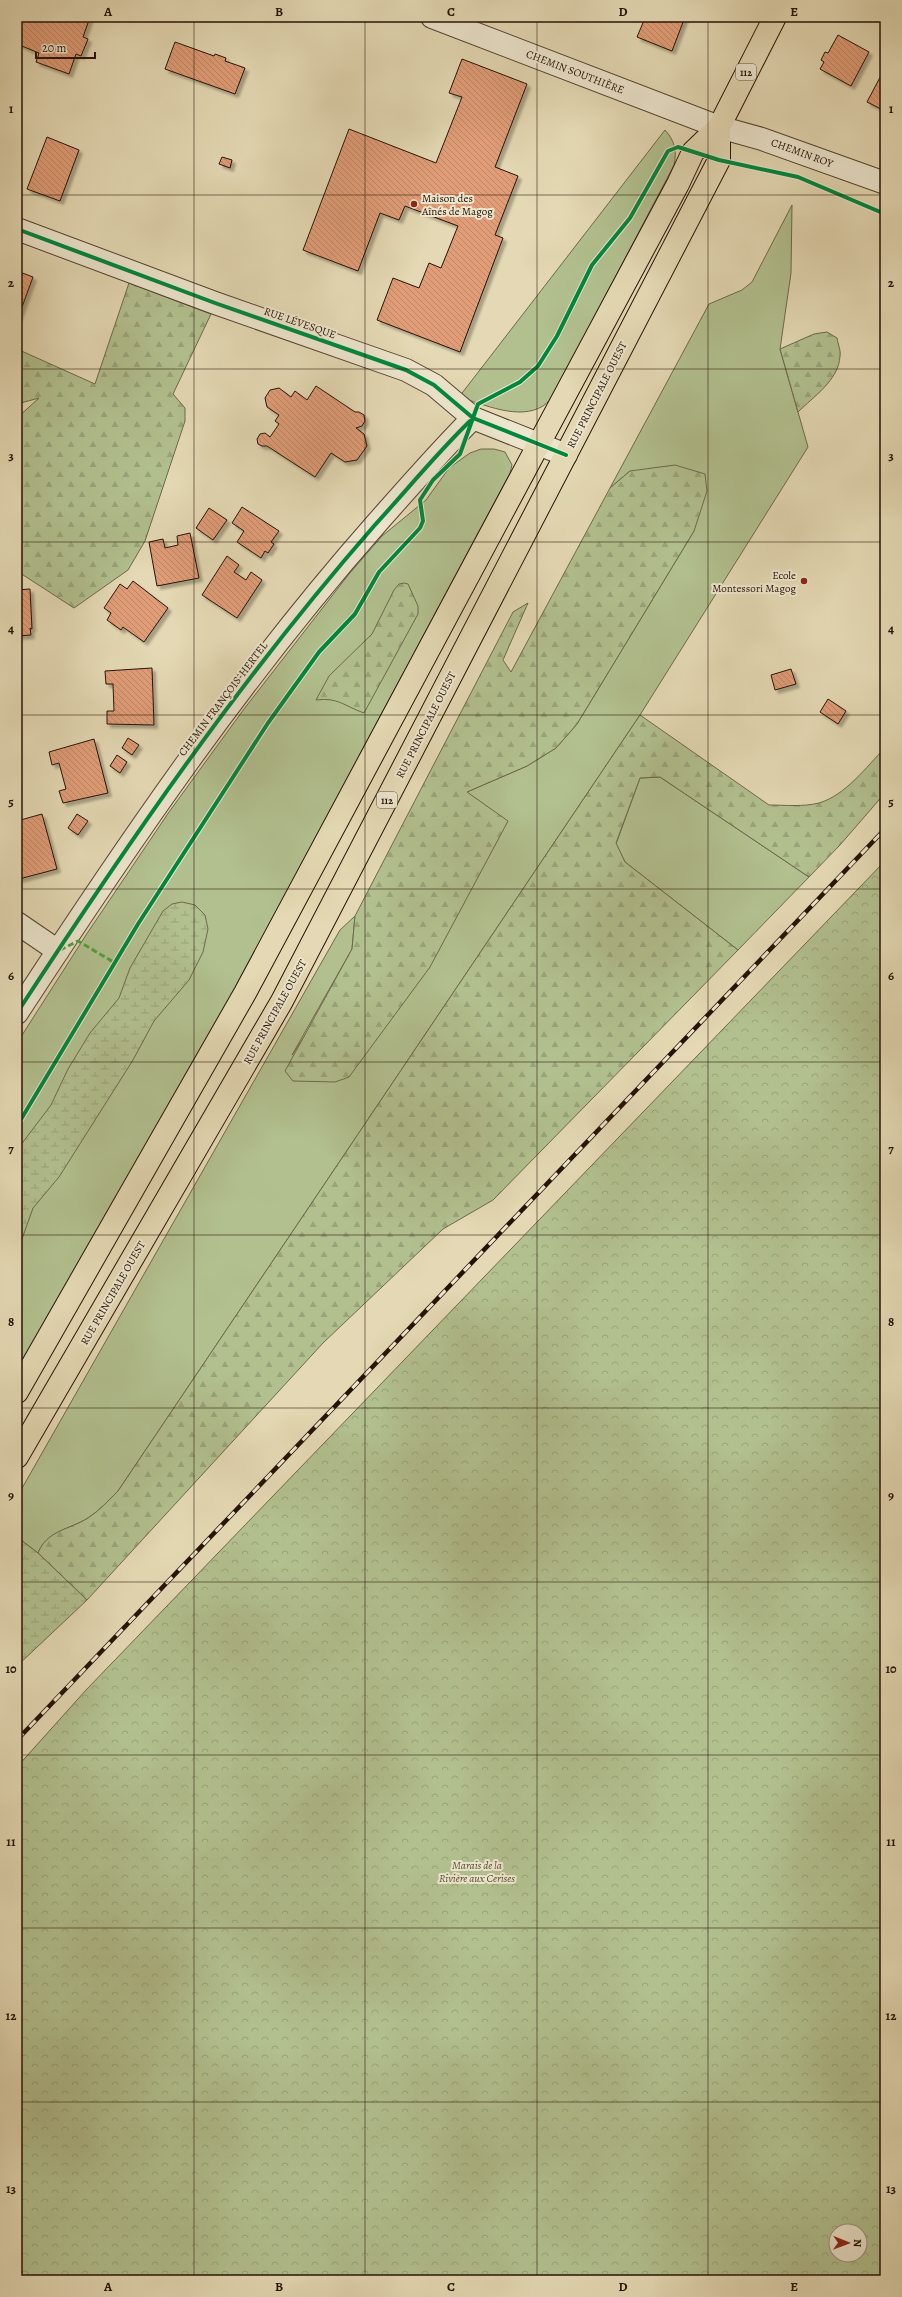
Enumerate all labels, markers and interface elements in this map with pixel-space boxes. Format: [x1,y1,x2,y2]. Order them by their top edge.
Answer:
text: A [103,3,113,20]
text: B [275,3,283,20]
text: C [447,3,455,20]
text: D [618,3,628,20]
text: E [790,3,798,20]
scale bar [36,34,95,60]
text: 20 m [42,40,66,56]
street label: CHEMIN SOUTHIÈRE [524,46,626,98]
road number: 112 [736,64,756,80]
text: 1 [9,100,14,117]
text: 1 [889,100,894,117]
street label: CHEMIN ROY [769,135,836,172]
place label: Maison des Aînés de Magog [421,191,493,219]
marker: Maison des Aînés de Magog [409,199,419,209]
text: 2 [8,274,15,291]
text: 2 [888,274,895,291]
street label: RUE LÉVESQUE [262,304,338,342]
street label: RUE PRINCIPALE OUEST [564,339,630,451]
text: 3 [8,447,14,464]
text: 3 [888,447,894,464]
place label: Ecole Montessori Magog [712,568,796,596]
marker: Ecole Montessori Magog [799,576,809,586]
text: 4 [8,620,14,637]
text: 4 [888,620,894,637]
street label: CHEMIN FRANÇOIS-HERTEL [175,639,271,759]
street label: RUE PRINCIPALE OUEST [393,669,459,781]
road number: 112 [377,792,397,808]
text: 5 [8,793,14,810]
text: 5 [888,793,894,810]
street label: RUE PRINCIPALE OUEST [240,957,310,1067]
text: 6 [8,967,14,984]
text: 6 [888,967,894,984]
text: 7 [8,1140,14,1157]
text: 7 [888,1140,894,1157]
street label: RUE PRINCIPALE OUEST [77,1238,149,1348]
text: 8 [8,1313,14,1330]
text: 8 [888,1313,894,1330]
text: 9 [8,1487,14,1504]
text: 9 [888,1487,894,1504]
text: 10 [5,1660,17,1677]
text: 10 [885,1660,897,1677]
text: 11 [6,1833,16,1850]
text: 11 [886,1833,896,1850]
park label: Marais de la Rivière aux Cerises [439,1858,515,1886]
text: 12 [6,2007,17,2024]
text: 12 [886,2007,897,2024]
text: 13 [6,2180,17,2197]
text: 13 [886,2180,897,2197]
north arrow [828,2223,868,2263]
text: N [850,2239,865,2247]
text: A [103,2278,113,2295]
text: B [275,2278,283,2295]
text: C [447,2278,455,2295]
text: D [618,2278,628,2295]
text: E [790,2278,798,2295]

